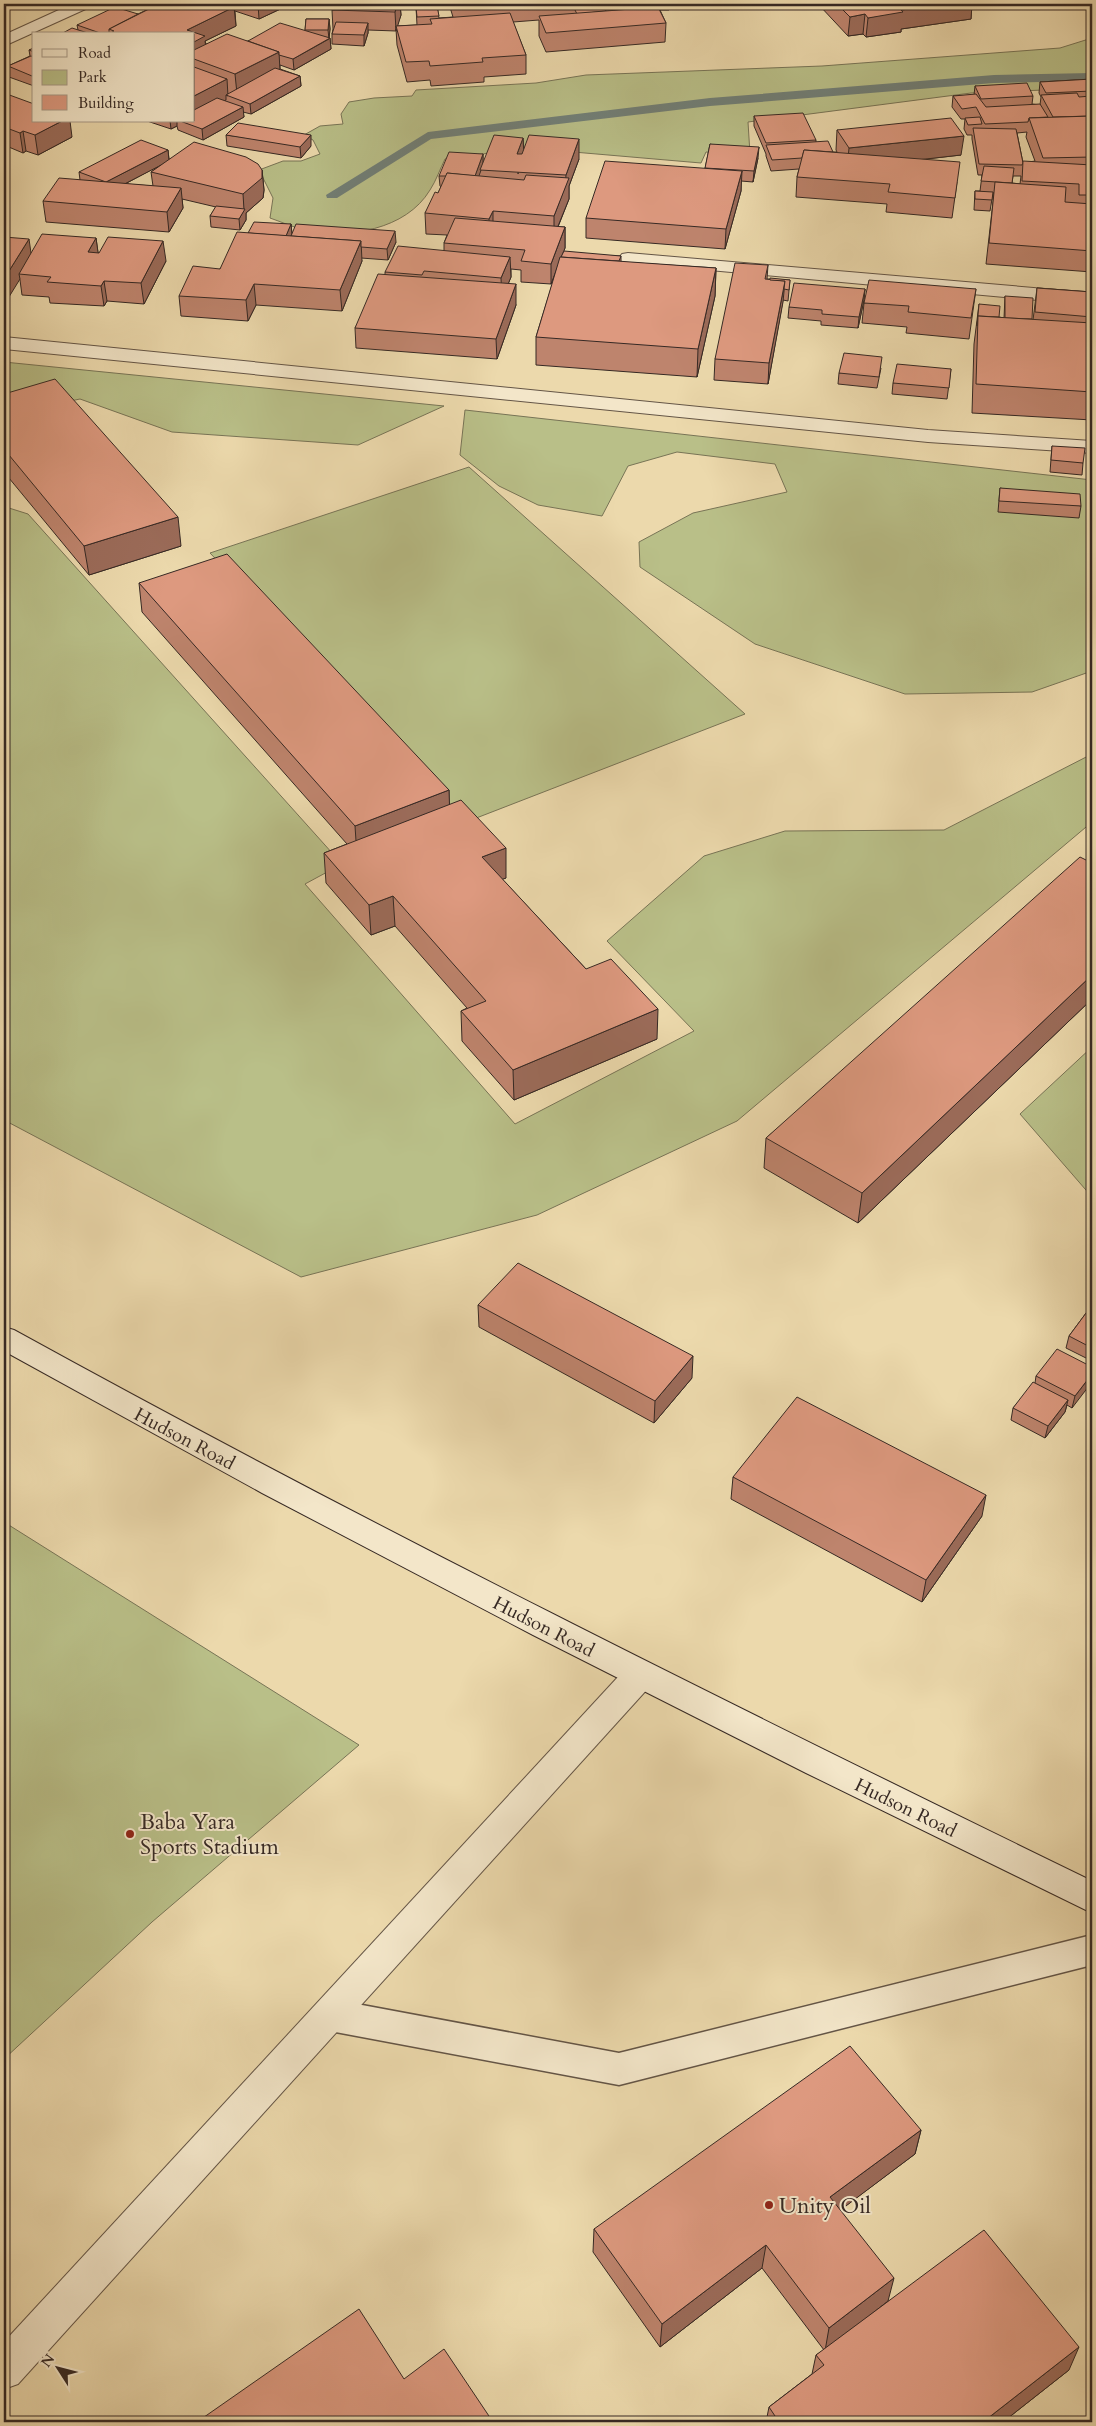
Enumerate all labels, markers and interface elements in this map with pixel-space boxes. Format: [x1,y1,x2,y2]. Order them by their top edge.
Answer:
legend [32,32,195,122]
text: Road [78,43,111,63]
text: Park [78,67,107,87]
text: Building [78,93,134,113]
street label: Hudson Road [130,1401,240,1476]
street label: Hudson Road [488,1590,599,1664]
street label: Hudson Road [850,1772,961,1844]
place label: Baba Yara Sports Stadium [140,1807,279,1862]
marker: Baba Yara Sports Stadium [124,1828,136,1840]
place label: Unity Oil [779,2191,871,2221]
marker: Unity Oil [763,2199,775,2211]
north arrow [32,2344,82,2394]
text: N [37,2350,59,2371]

